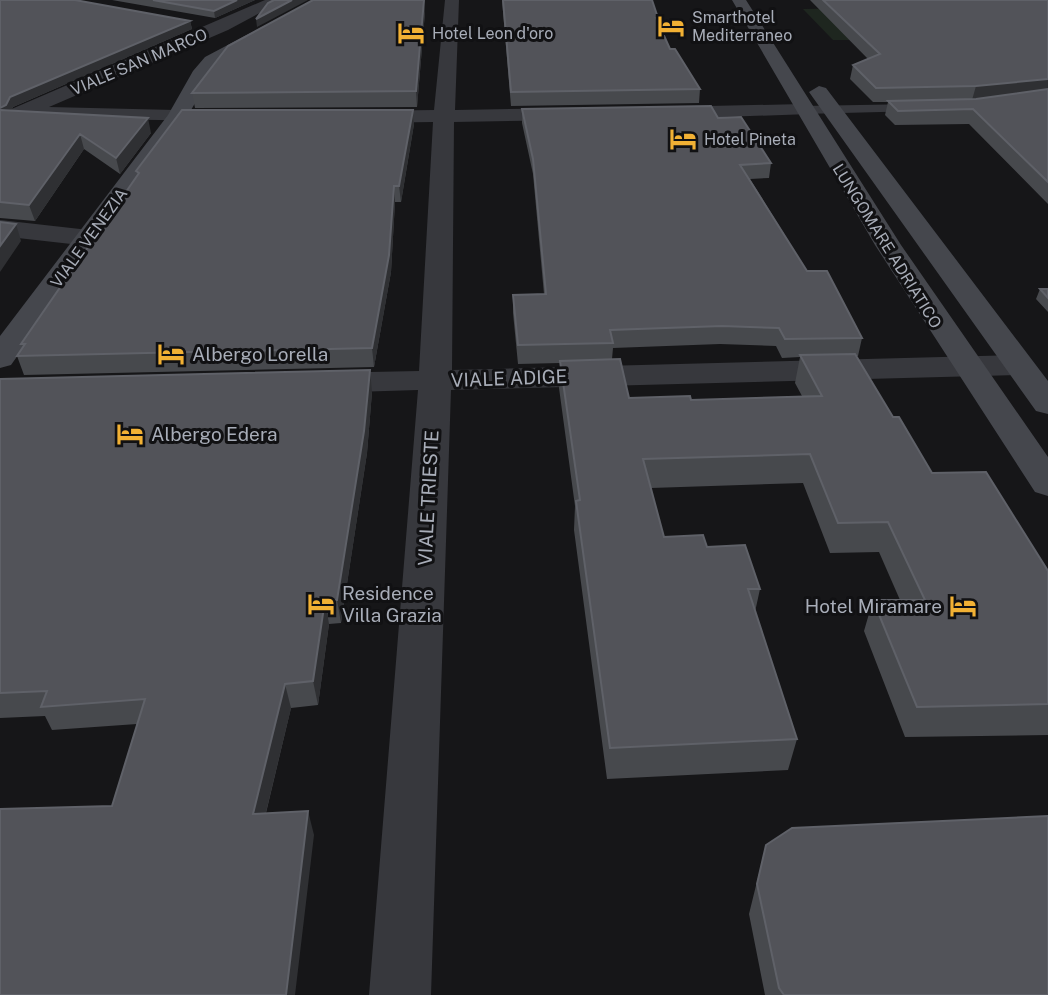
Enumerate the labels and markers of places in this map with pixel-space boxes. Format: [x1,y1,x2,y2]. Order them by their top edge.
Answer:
place label: Smarthotel Mediterraneo [692,8,792,45]
hotel icon: Smarthotel Mediterraneo [656,11,686,41]
hotel icon: Hotel Leon d'oro [396,18,426,48]
place label: Hotel Leon d'oro [432,24,553,43]
hotel icon: Hotel Pineta [668,124,698,154]
place label: Hotel Pineta [704,130,796,149]
hotel icon: Albergo Lorella [156,339,186,369]
place label: Albergo Lorella [192,343,328,365]
hotel icon: Albergo Edera [115,419,145,449]
place label: Albergo Edera [151,423,277,445]
place label: Residence Villa Grazia [342,582,442,626]
hotel icon: Residence Villa Grazia [306,589,336,619]
hotel icon: Hotel Miramare [948,591,978,621]
place label: Hotel Miramare [805,595,942,617]

